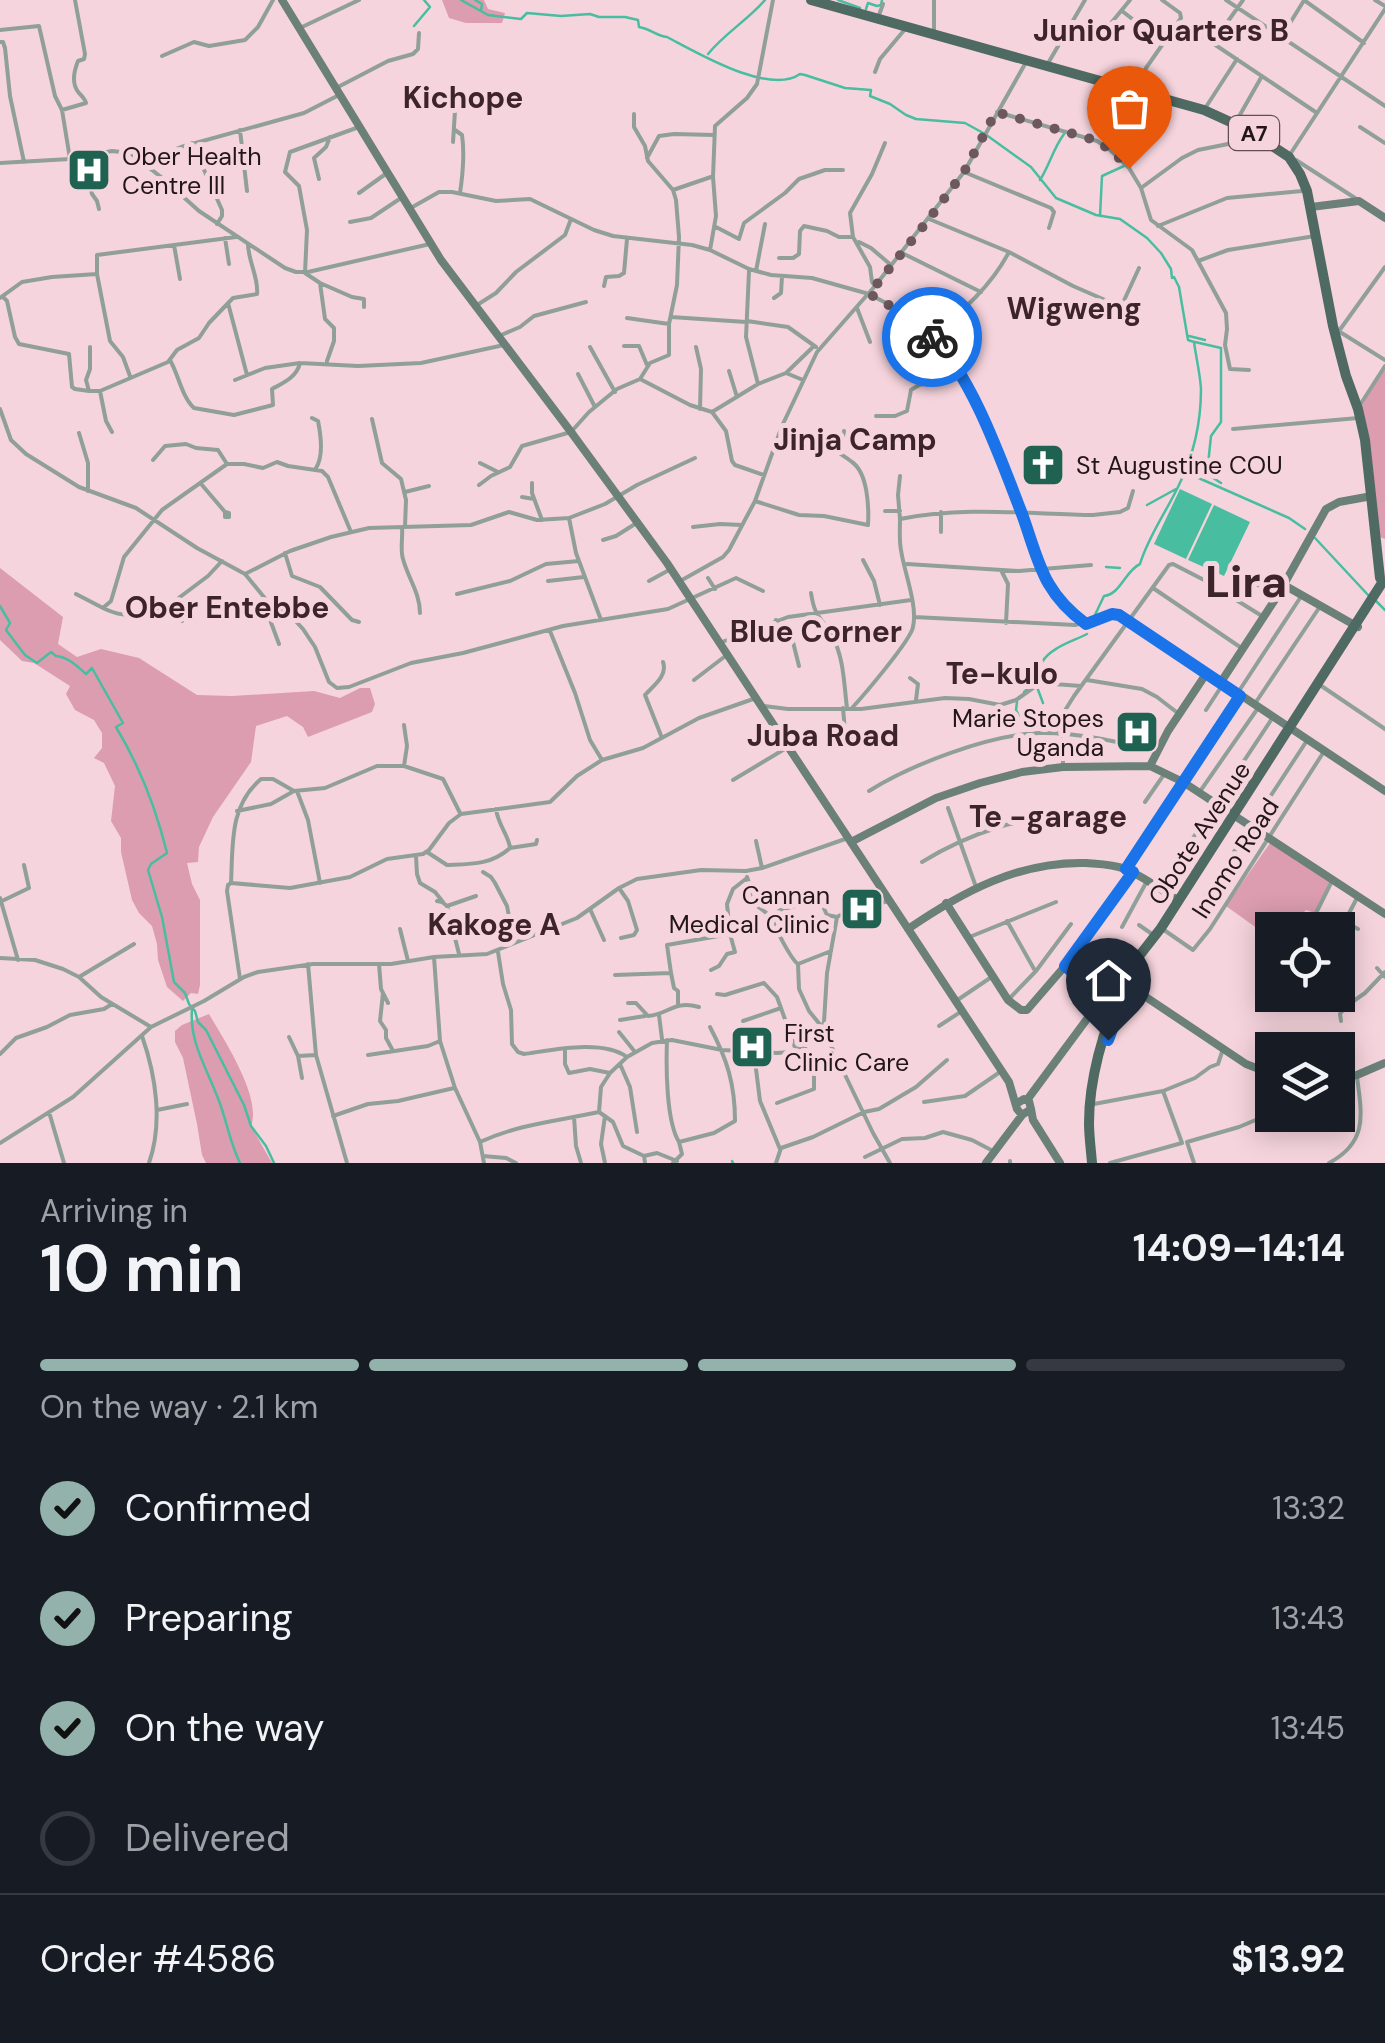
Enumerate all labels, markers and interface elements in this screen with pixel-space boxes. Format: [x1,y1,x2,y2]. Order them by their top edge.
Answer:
district label: Junior Quarters B [1033,11,1289,50]
pin [1087,66,1172,169]
district label: Kichope [403,78,523,117]
icon: bag [1102,81,1157,136]
road number: A7 [1229,116,1279,150]
place label: Ober Health Centre III [122,140,262,202]
hospital icon: Ober Health Centre III [66,147,112,193]
courier [882,287,982,387]
district label: Wigweng [1006,289,1142,328]
icon: bike [905,310,960,365]
district label: Jinja Camp [773,420,937,459]
church icon: St Augustine COU [1020,442,1066,488]
place label: St Augustine COU [1076,449,1283,482]
district label: Lira [1205,552,1287,611]
district label: Ober Entebbe [125,588,329,627]
district label: Blue Corner [730,612,902,651]
district label: Te-kulo [946,654,1058,693]
place label: Marie Stopes Uganda [952,702,1104,764]
hospital icon: Marie Stopes Uganda [1114,709,1160,755]
district label: Juba Road [747,716,899,755]
street label: Obote Avenue [1141,755,1258,911]
street label: Inomo Road [1184,792,1287,925]
district label: Te -garage [969,797,1127,836]
place label: Cannan Medical Clinic [669,879,830,941]
hospital icon: Cannan Medical Clinic [839,886,885,932]
district label: Kakoge A [427,905,561,944]
map controls [1255,912,1355,1132]
button: locate [1255,912,1355,1012]
pin [1066,938,1151,1041]
icon: home [1081,953,1136,1008]
place label: First Clinic Care [784,1017,909,1079]
hospital icon: First Clinic Care [729,1024,775,1070]
button: layers [1255,1032,1355,1132]
text: Arriving in [40,1190,188,1232]
text: 14:09–14:14 [1133,1223,1345,1273]
text: 10 min [40,1227,244,1311]
text: On the way · 2.1 km [40,1386,318,1428]
icon: check [40,1481,95,1536]
text: Confirmed [125,1483,311,1533]
text: 13:32 [1272,1487,1345,1529]
icon: check [40,1591,95,1646]
text: Preparing [125,1593,293,1643]
text: 13:43 [1271,1597,1345,1639]
icon: check [40,1701,95,1756]
text: On the way [125,1703,324,1753]
text: 13:45 [1271,1707,1345,1749]
text: Delivered [125,1813,290,1863]
text: Order #4586 [40,1934,276,1984]
text: $13.92 [1231,1934,1345,1984]

